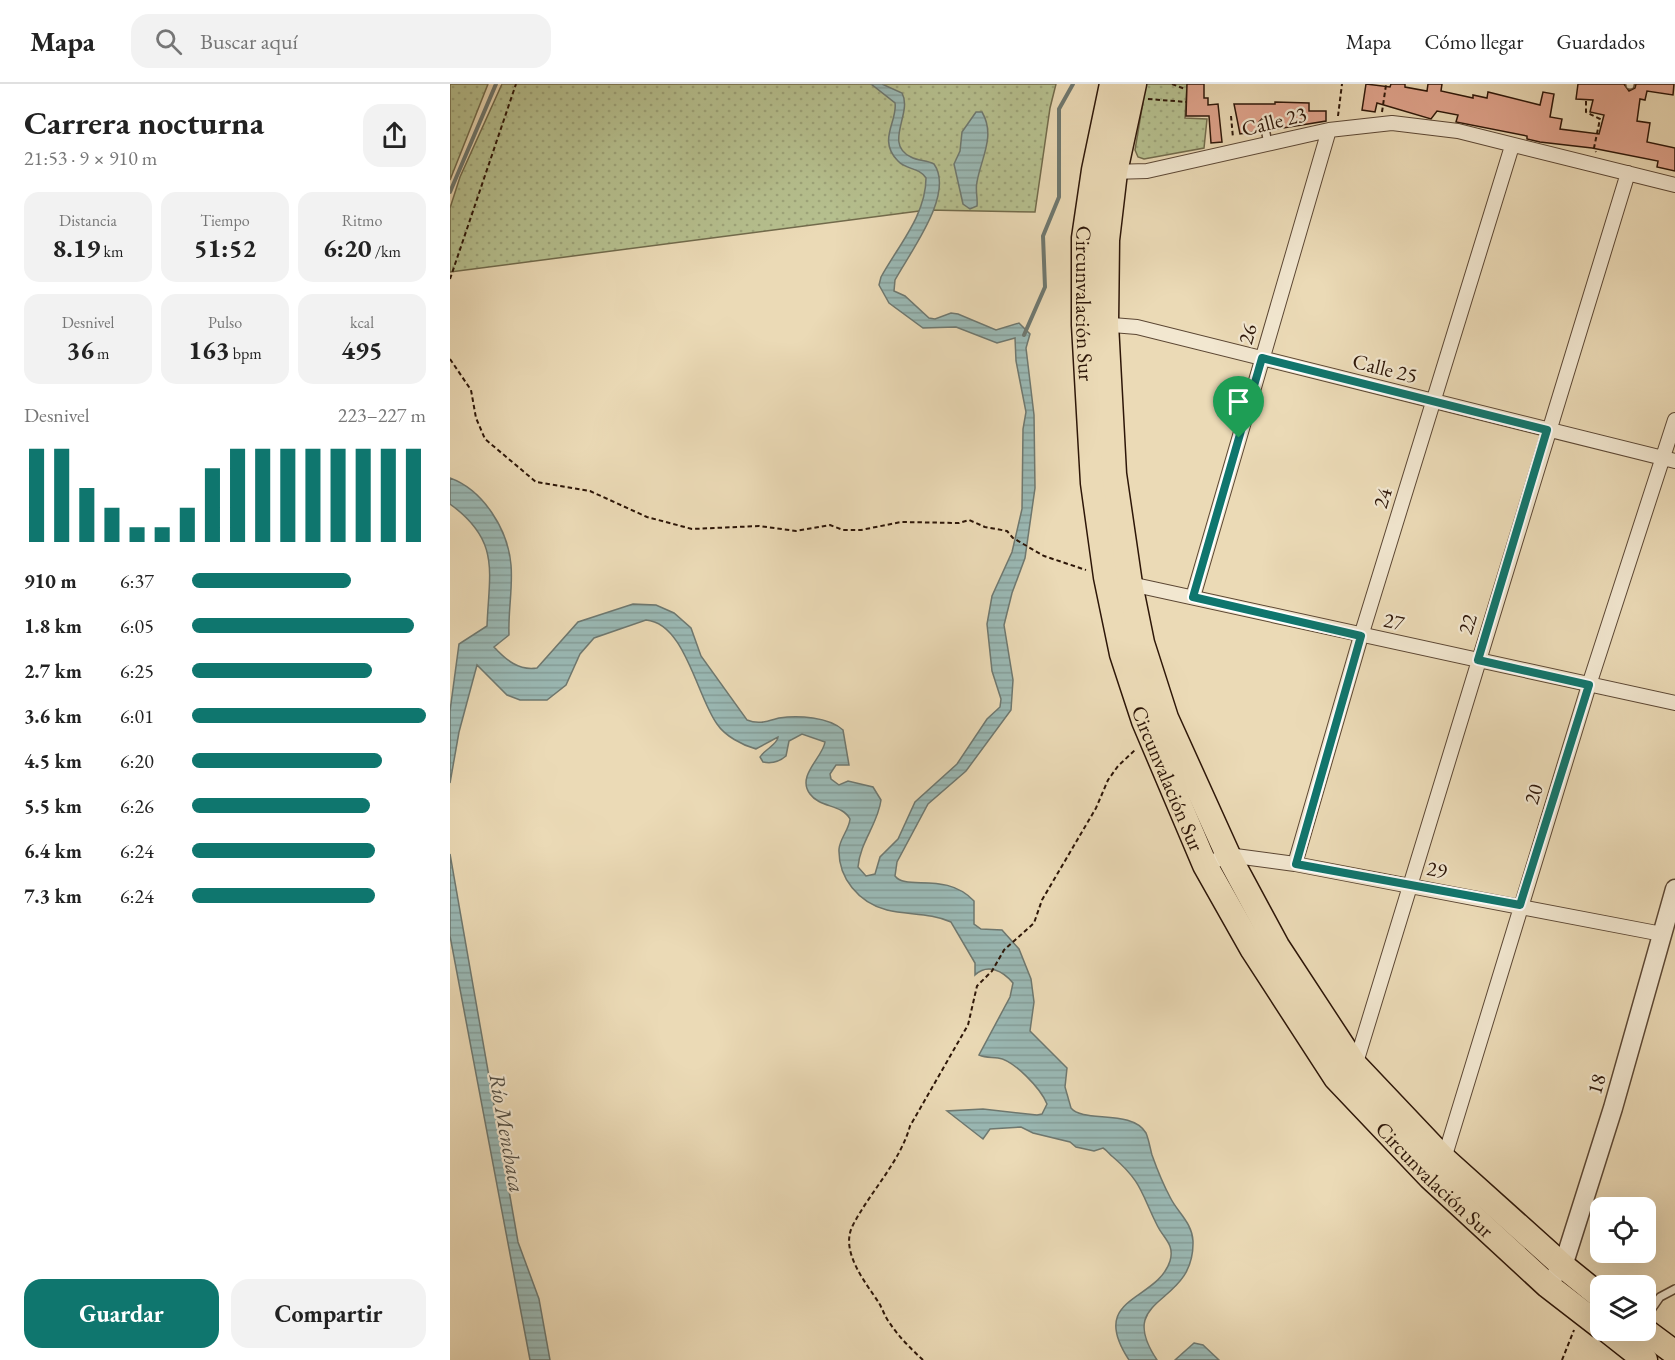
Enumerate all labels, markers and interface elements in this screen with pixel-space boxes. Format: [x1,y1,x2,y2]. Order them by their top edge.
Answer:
search box [131,14,551,68]
text: Mapa [30,23,95,59]
icon: search [152,25,185,58]
text: Buscar aquí [200,27,298,56]
text: Mapa [1346,28,1391,55]
text: Cómo llegar [1424,28,1523,55]
text: Guardados [1556,28,1645,55]
street label: Calle 23 [1239,100,1309,142]
text: Carrera nocturna [24,101,264,144]
button: share [363,104,426,167]
text: 21:53 · 9 × 910 m [24,145,157,171]
text: Distancia [59,210,117,231]
text: Tiempo [200,210,250,231]
text: Ritmo [342,210,382,231]
street label: Circunvalación Sur [1070,224,1101,382]
text: 8.19 [53,231,100,265]
text: 51:52 [194,231,256,265]
text: 6:20 [323,231,372,265]
text: km [100,241,123,262]
text: /km [372,241,401,262]
text: Desnivel [62,312,114,333]
text: Pulso [208,312,242,333]
text: kcal [350,312,374,333]
street label: 26 [1231,321,1263,347]
text: 36 [66,333,94,367]
text: 163 [188,333,230,367]
text: 495 [341,333,383,367]
text: m [94,343,110,364]
text: bpm [230,343,262,364]
street label: Calle 25 [1350,347,1420,389]
pin [1213,376,1264,438]
icon: arrive [1222,385,1255,418]
text: Desnivel [24,402,90,428]
text: 223–227 m [338,402,426,428]
street label: 24 [1366,484,1398,512]
text: 910 m [24,568,77,594]
text: 6:37 [120,568,154,594]
street label: 27 [1381,606,1408,636]
street label: 22 [1451,610,1483,638]
text: 1.8 km [24,613,82,639]
text: 6:05 [120,613,154,639]
text: 2.7 km [24,658,82,684]
text: 6:25 [120,658,154,684]
street label: Circunvalación Sur [1126,702,1211,855]
text: 3.6 km [24,703,82,729]
text: 6:01 [120,703,154,729]
text: 4.5 km [24,748,82,774]
text: 6:20 [120,748,154,774]
street label: 20 [1517,780,1549,808]
text: 5.5 km [24,793,82,819]
text: 6:26 [120,793,154,819]
text: 6.4 km [24,838,82,864]
text: 6:24 [120,838,154,864]
street label: 29 [1425,854,1449,884]
text: 7.3 km [24,883,82,909]
text: 6:24 [120,883,154,909]
water label: Río Menchaca [482,1071,532,1195]
street label: 18 [1580,1071,1612,1097]
street label: Circunvalación Sur [1370,1115,1500,1243]
map controls [1590,1197,1656,1341]
button: locate [1590,1197,1656,1263]
button: layers [1590,1275,1656,1341]
button: Guardar [24,1279,219,1348]
button: Compartir [231,1279,426,1348]

